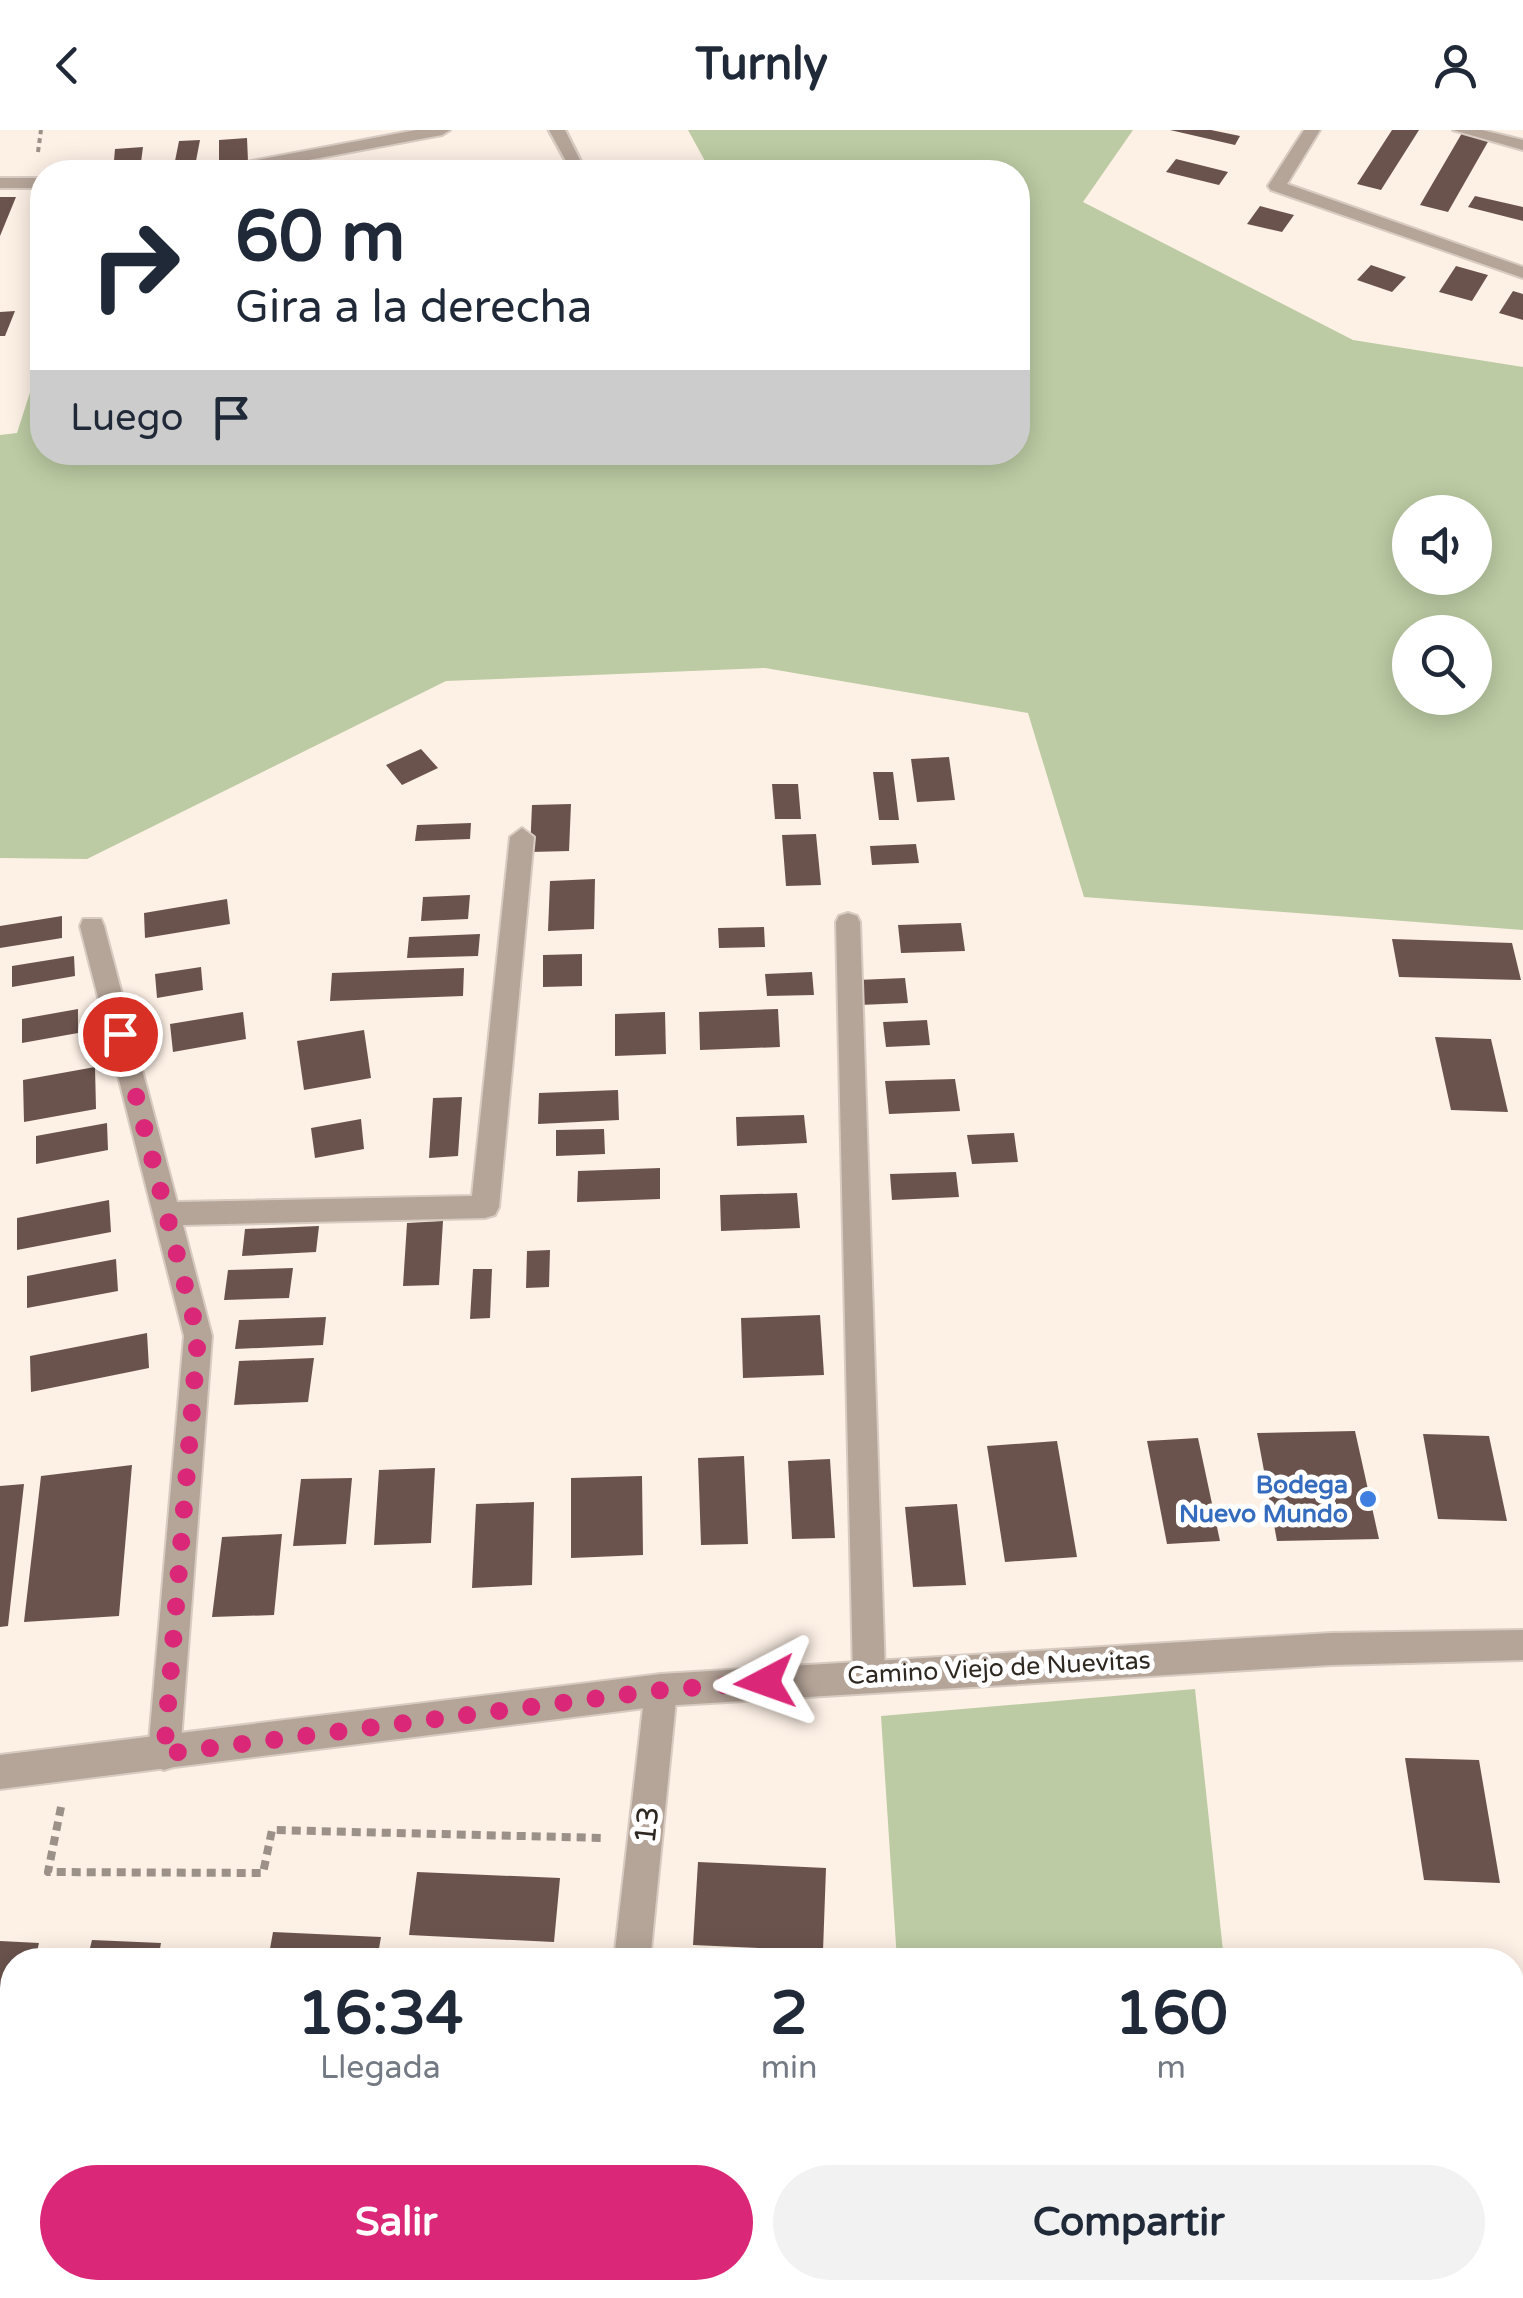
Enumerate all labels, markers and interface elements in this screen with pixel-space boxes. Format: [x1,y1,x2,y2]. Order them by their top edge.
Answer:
icon: back [40,38,95,93]
text: Turnly [695,38,828,92]
icon: person [1428,38,1483,93]
text: 60 m [235,196,405,280]
icon: right [70,200,200,330]
text: Gira a la derecha [235,281,592,335]
icon: arrive [204,390,259,445]
text: Luego [70,395,184,441]
map controls [1392,495,1492,715]
button: sound [1392,495,1492,595]
button: search [1392,615,1492,715]
pin [78,992,163,1077]
icon: arrive [93,1007,148,1062]
place label: Bodega Nuevo Mundo [1179,1470,1348,1529]
marker: Bodega Nuevo Mundo [1357,1488,1379,1510]
position arrow [713,1630,817,1734]
street label: Camino Viejo de Nuevitas [847,1645,1151,1691]
street label: 13 [627,1804,667,1846]
text: 16:34 [297,1978,464,2050]
text: 2 [770,1978,808,2050]
text: 160 [1115,1978,1228,2050]
text: Llegada [320,2049,441,2087]
text: min [761,2049,818,2087]
text: m [1157,2049,1186,2087]
button: Salir [40,2165,753,2280]
button: Compartir [773,2165,1485,2280]

